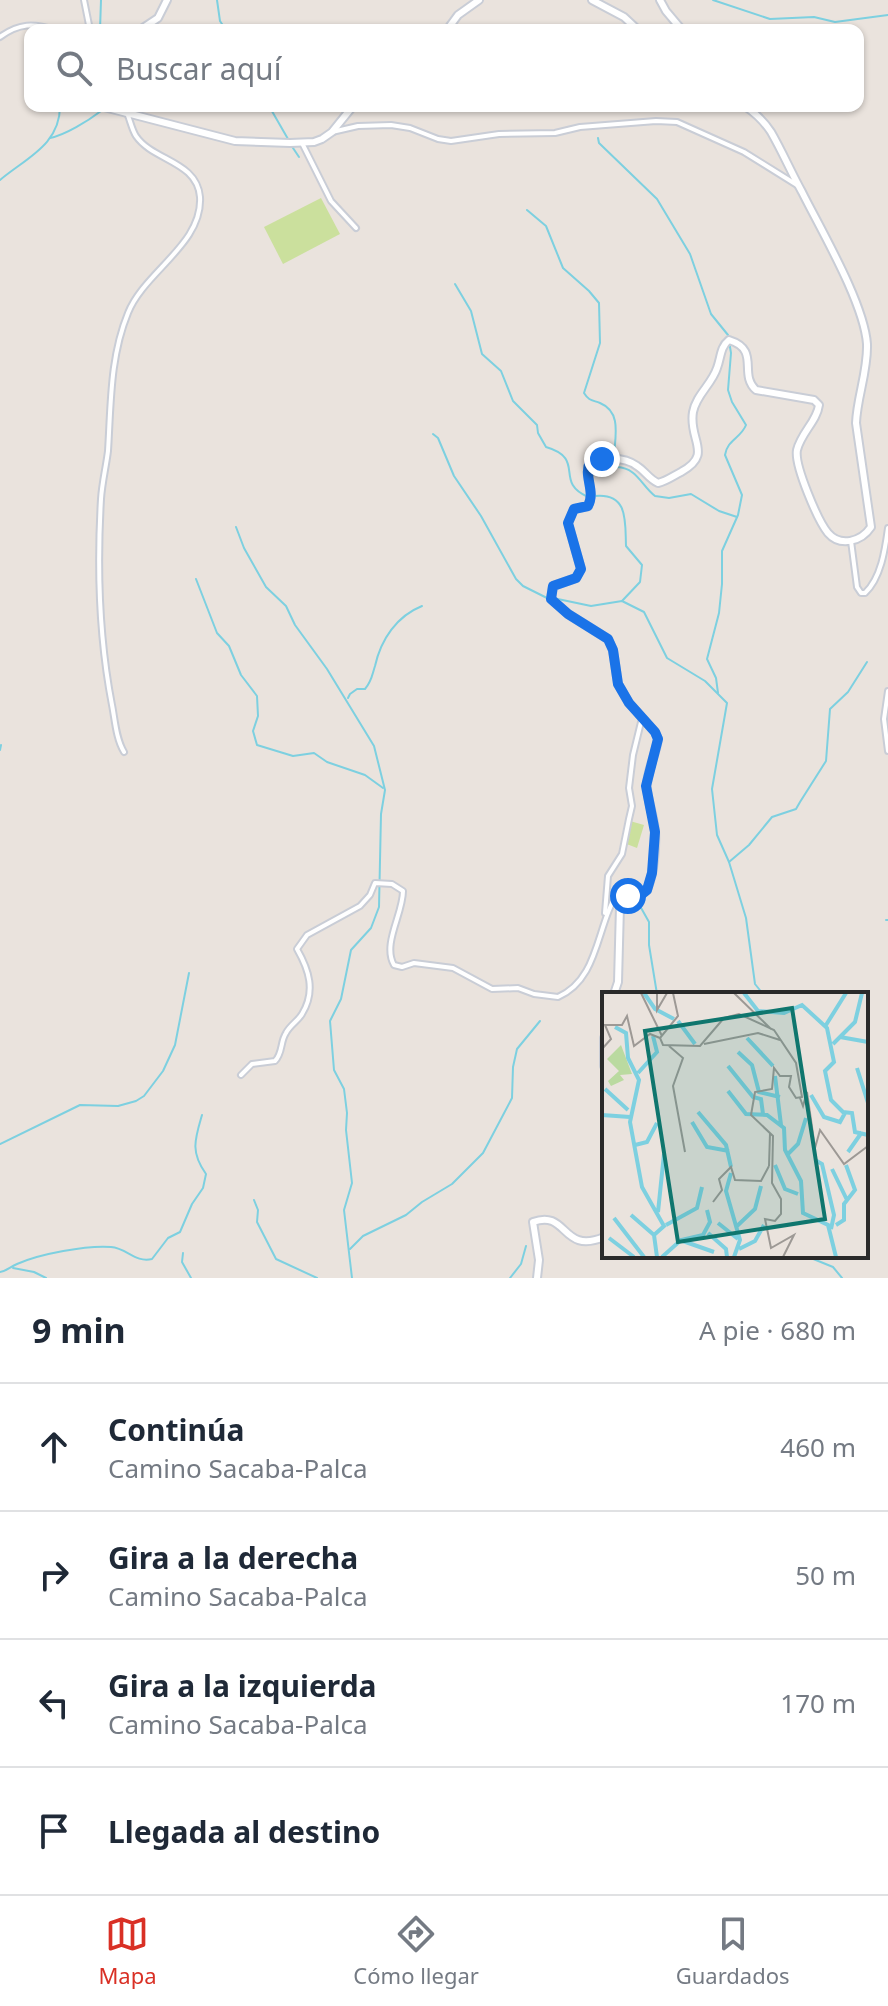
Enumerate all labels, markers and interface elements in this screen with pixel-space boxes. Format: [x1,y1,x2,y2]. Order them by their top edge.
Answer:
search box [24,24,864,112]
icon: search [52,46,96,90]
text: Buscar aquí [116,48,281,89]
route end [584,441,620,477]
route start [610,878,646,914]
inset map [602,992,868,1258]
text: 9 min [32,1307,126,1353]
text: A pie · 680 m [699,1312,856,1348]
text: Continúa [108,1409,244,1450]
icon: ahead [32,1425,76,1469]
text: 460 m [780,1429,856,1465]
text: Camino Sacaba-Palca [108,1450,368,1486]
text: Gira a la derecha [108,1537,358,1578]
icon: right [32,1553,76,1597]
text: 50 m [795,1557,856,1593]
text: Camino Sacaba-Palca [108,1578,368,1614]
text: Gira a la izquierda [108,1665,377,1706]
icon: left [32,1681,76,1725]
text: 170 m [780,1685,856,1721]
text: Camino Sacaba-Palca [108,1706,368,1742]
icon: arrive [32,1809,76,1853]
text: Llegada al destino [108,1811,380,1852]
tab: Mapa [98,1912,157,1990]
tab: Cómo llegar [353,1912,479,1990]
tab: Guardados [676,1912,790,1990]

